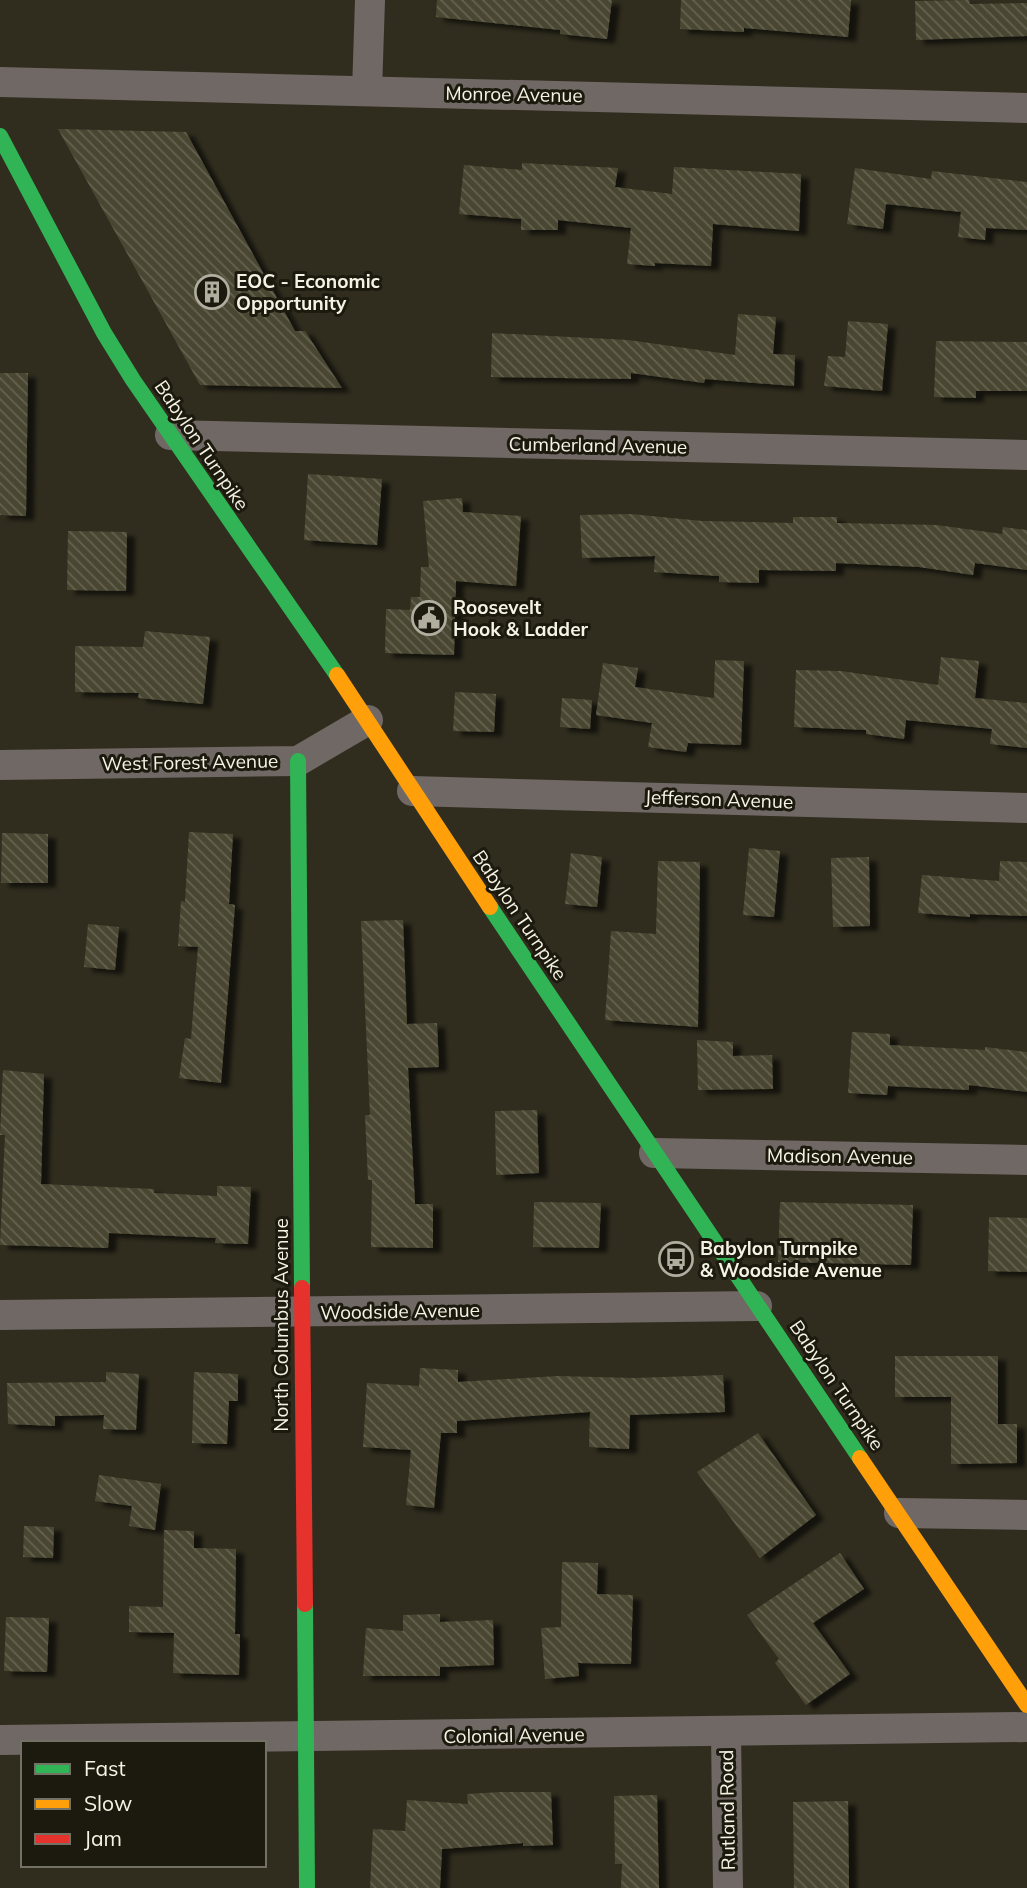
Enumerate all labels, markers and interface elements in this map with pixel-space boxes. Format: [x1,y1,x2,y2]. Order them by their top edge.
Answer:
street label: Monroe Avenue [445,81,583,107]
place label: EOC - Economic Opportunity [236,269,381,315]
building icon: EOC - Economic Opportunity [193,273,231,311]
street label: Babylon Turnpike [150,375,254,515]
street label: Cumberland Avenue [508,431,688,459]
place label: Roosevelt Hook & Ladder [453,595,589,641]
public building icon: Roosevelt Hook & Ladder [410,599,448,637]
street label: West Forest Avenue [101,748,279,776]
street label: Jefferson Avenue [644,784,794,814]
street label: Babylon Turnpike [468,845,572,985]
street label: Madison Avenue [767,1143,913,1169]
street label: North Columbus Avenue [269,1218,293,1432]
place label: Babylon Turnpike & Woodside Avenue [700,1236,882,1282]
bus stop icon: Babylon Turnpike & Woodside Avenue [657,1240,695,1278]
street label: Woodside Avenue [320,1298,480,1324]
street label: Babylon Turnpike [785,1315,889,1455]
street label: Colonial Avenue [443,1722,585,1748]
legend [21,1741,266,1867]
street label: Rutland Road [714,1749,740,1871]
text: Fast [84,1755,126,1781]
text: Slow [84,1790,132,1816]
text: Jam [84,1825,122,1851]

